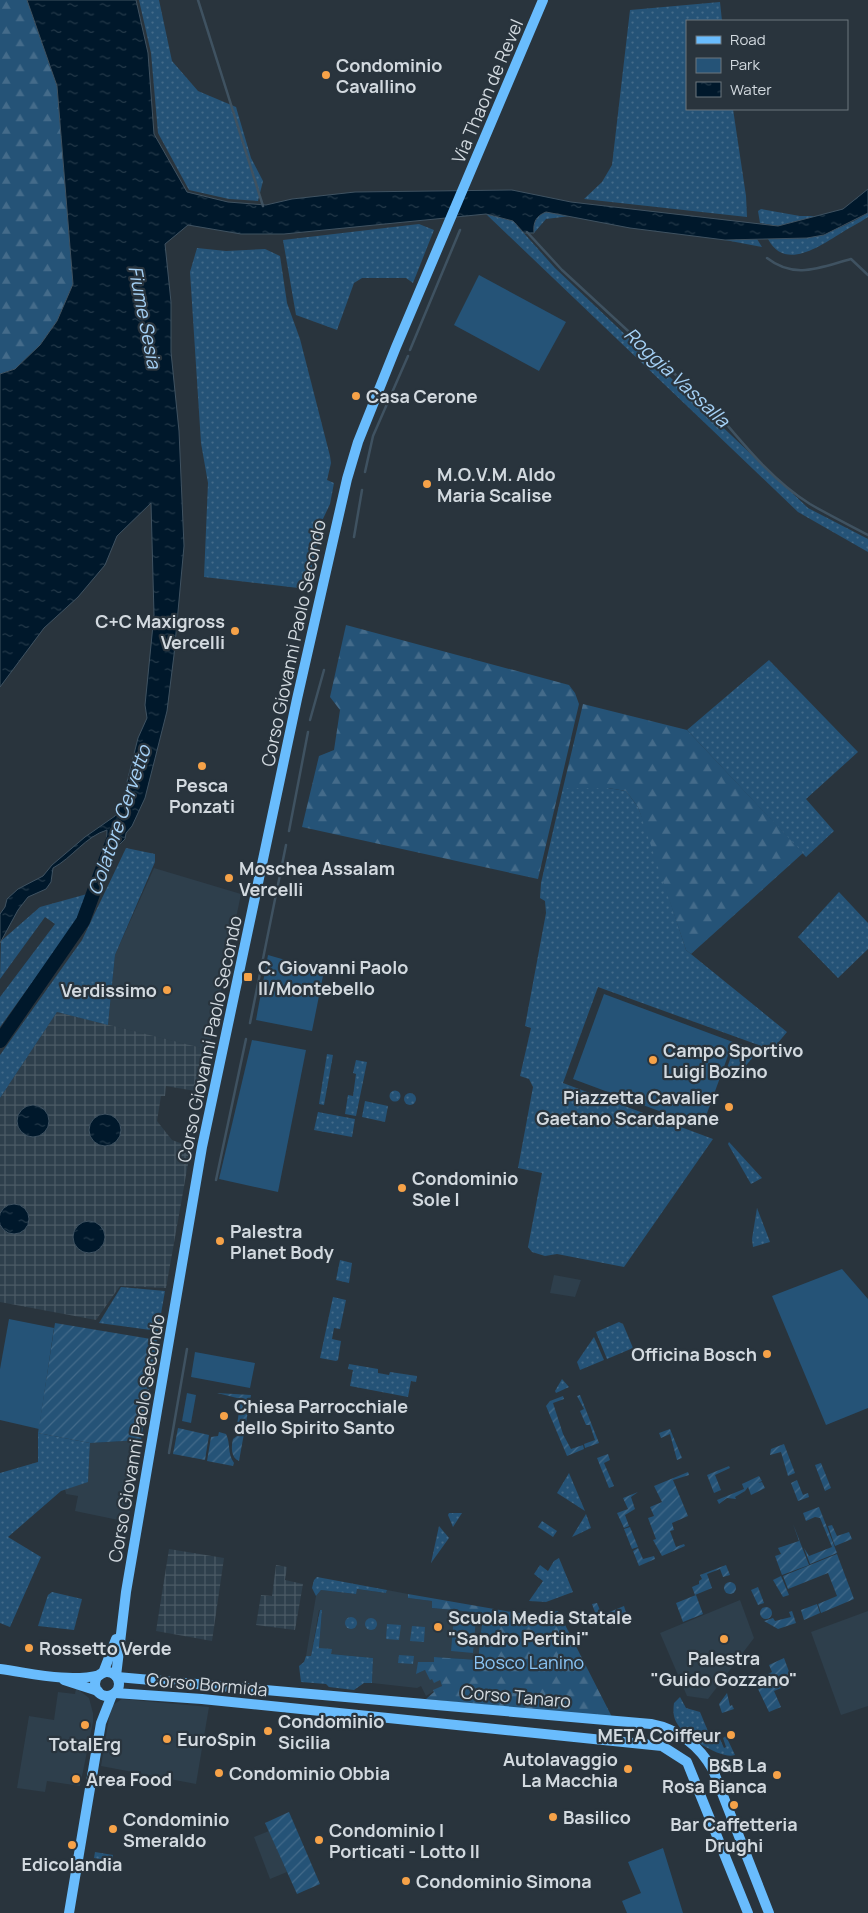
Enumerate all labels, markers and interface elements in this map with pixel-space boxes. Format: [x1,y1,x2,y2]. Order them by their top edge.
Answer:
street label: Via Thaon de Revel [446,15,528,167]
legend [686,20,848,110]
text: Road [730,29,766,50]
place label: Condominio Cavallino [336,53,442,98]
text: Park [730,54,760,75]
marker: Condominio Cavallino [320,69,332,81]
text: Water [730,79,772,100]
water label: Fiume Sesia [122,263,168,372]
water label: Roggia Vassalla [619,321,737,434]
place label: Casa Cerone [366,384,478,408]
marker: Casa Cerone [350,390,362,402]
place label: M.O.V.M. Aldo Maria Scalise [437,462,556,507]
marker: M.O.V.M. Aldo Maria Scalise [421,478,433,490]
street label: Corso Giovanni Paolo Secondo [255,517,331,769]
place label: C+C Maxigross Vercelli [95,609,225,654]
marker: C+C Maxigross Vercelli [229,625,241,637]
water label: Colatore Cervetto [81,740,157,899]
marker: Pesca Ponzati [196,760,208,772]
place label: Pesca Ponzati [169,773,235,818]
place label: Moschea Assalam Vercelli [239,856,395,901]
marker: Moschea Assalam Vercelli [223,872,235,884]
street label: Corso Giovanni Paolo Secondo [171,913,247,1165]
place label: C. Giovanni Paolo II/Montebello [258,955,408,1000]
marker: C. Giovanni Paolo II/Montebello [242,971,254,983]
place label: Verdissimo [61,978,157,1002]
marker: Verdissimo [161,984,173,996]
place label: Campo Sportivo Luigi Bozino [663,1038,803,1083]
marker: Campo Sportivo Luigi Bozino [647,1054,659,1066]
place label: Piazzetta Cavalier Gaetano Scardapane [536,1085,719,1130]
marker: Piazzetta Cavalier Gaetano Scardapane [723,1101,735,1113]
place label: Condominio Sole I [412,1166,518,1211]
marker: Condominio Sole I [396,1182,408,1194]
place label: Palestra Planet Body [230,1219,334,1264]
marker: Palestra Planet Body [214,1235,226,1247]
street label: Corso Giovanni Paolo Secondo [102,1312,170,1564]
place label: Officina Bosch [631,1342,757,1366]
marker: Officina Bosch [761,1348,773,1360]
place label: Chiesa Parrocchiale dello Spirito Santo [234,1394,408,1439]
marker: Chiesa Parrocchiale dello Spirito Santo [218,1410,230,1422]
place label: Scuola Media Statale "Sandro Pertini" [448,1605,632,1650]
marker: Scuola Media Statale "Sandro Pertini" [432,1621,444,1633]
marker: Palestra "Guido Gozzano" [718,1633,730,1645]
place label: Rossetto Verde [39,1636,172,1660]
marker: Rossetto Verde [23,1642,35,1654]
place label: Palestra "Guido Gozzano" [651,1646,797,1691]
park label: Bosco Lanino [474,1650,584,1674]
street label: Corso Bormida [145,1667,269,1701]
street label: Corso Tanaro [460,1679,572,1713]
place label: Condominio Sicilia [278,1709,384,1754]
marker: TotalErg [79,1719,91,1731]
place label: META Coiffeur [598,1723,721,1747]
marker: Condominio Sicilia [262,1725,274,1737]
place label: EuroSpin [177,1727,256,1751]
marker: META Coiffeur [725,1729,737,1741]
place label: TotalErg [49,1732,121,1756]
marker: EuroSpin [161,1733,173,1745]
place label: Autolavaggio La Macchia [503,1747,618,1792]
place label: B&B La Rosa Bianca [662,1753,767,1798]
place label: Condominio Obbia [229,1761,390,1785]
marker: Autolavaggio La Macchia [622,1763,634,1775]
place label: Area Food [86,1767,172,1791]
marker: Condominio Obbia [213,1767,225,1779]
marker: B&B La Rosa Bianca [771,1769,783,1781]
marker: Area Food [70,1773,82,1785]
marker: Bar Caffetteria Drughi [728,1799,740,1811]
place label: Basilico [563,1805,631,1829]
place label: Condominio Smeraldo [123,1807,229,1852]
marker: Basilico [547,1811,559,1823]
place label: Bar Caffetteria Drughi [670,1812,798,1857]
place label: Condominio I Porticati - Lotto II [329,1818,480,1863]
marker: Condominio Smeraldo [107,1823,119,1835]
marker: Condominio I Porticati - Lotto II [313,1834,325,1846]
marker: Edicolandia [66,1839,78,1851]
place label: Edicolandia [22,1852,122,1876]
place label: Condominio Simona [416,1869,592,1893]
marker: Condominio Simona [400,1875,412,1887]

